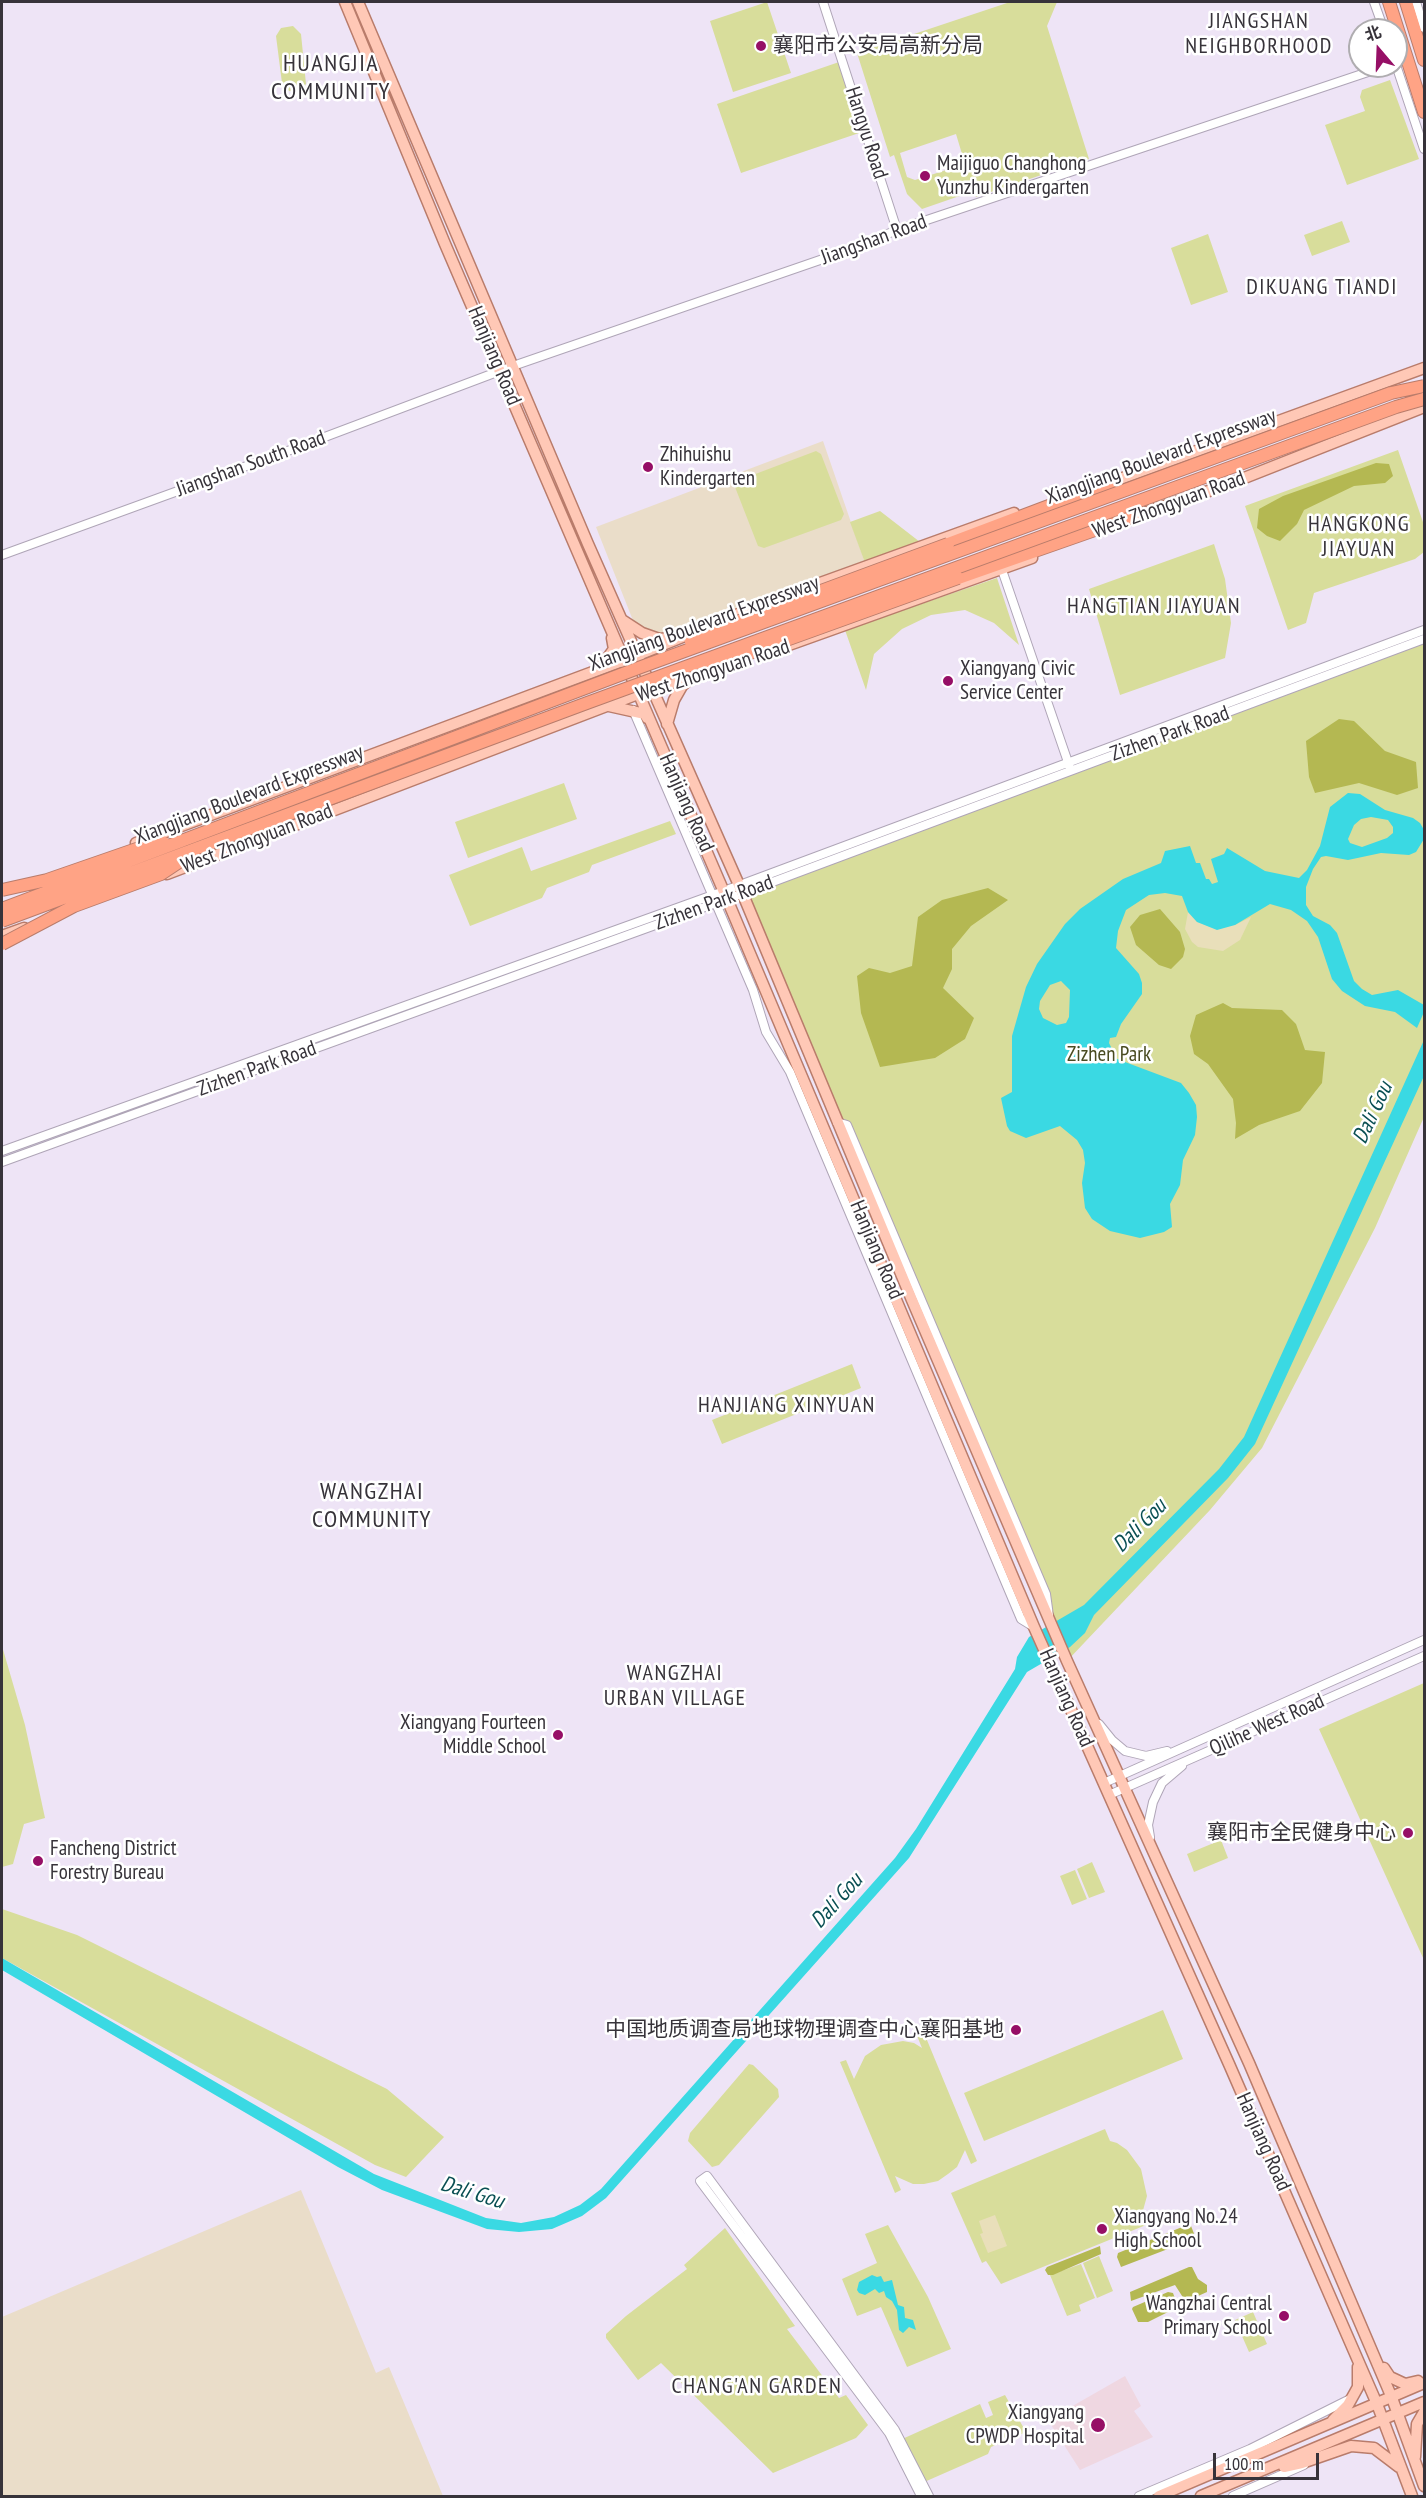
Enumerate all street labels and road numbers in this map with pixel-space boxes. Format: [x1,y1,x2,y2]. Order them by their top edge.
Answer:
street label: Hangyu Road [839,84,893,182]
street label: Jiangshan Road [818,209,930,271]
street label: Hanjiang Road [462,303,526,409]
street label: Xiangjiang Boulevard Expressway [1042,404,1280,510]
street label: Jiangshan South Road [173,425,329,503]
street label: West Zhongyuan Road [1089,466,1249,544]
street label: Xiangjiang Boulevard Expressway [585,571,823,677]
street label: West Zhongyuan Road [633,634,793,708]
street label: Zizhen Park Road [1107,701,1233,767]
street label: Xiangjiang Boulevard Expressway [131,740,367,850]
street label: Hanjiang Road [653,750,719,856]
street label: West Zhongyuan Road [178,799,336,879]
street label: Zizhen Park Road [651,870,777,936]
street label: Zizhen Park Road [194,1036,320,1102]
street label: Hanjiang Road [844,1197,908,1303]
street label: Hanjiang Road [1033,1645,1099,1751]
street label: Qilihe West Road [1206,1688,1328,1762]
street label: Hanjiang Road [1230,2089,1296,2195]

